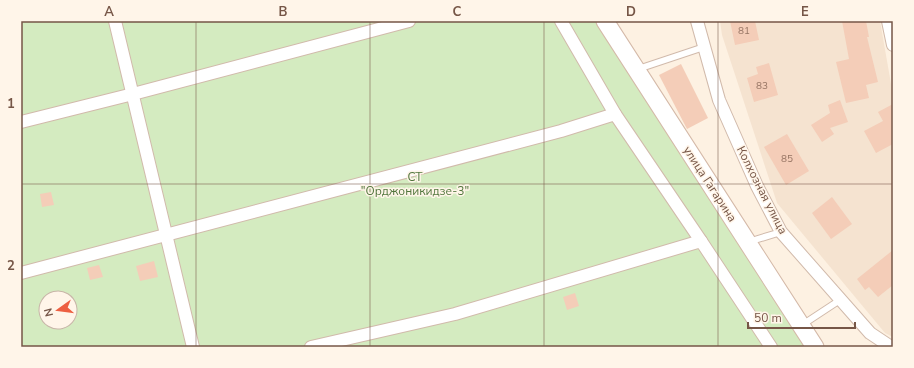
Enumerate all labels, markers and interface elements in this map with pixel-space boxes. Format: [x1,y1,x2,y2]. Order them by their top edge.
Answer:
text: A [104,3,114,21]
text: B [279,3,288,21]
text: C [453,3,462,21]
text: D [626,3,636,21]
text: E [801,3,809,21]
house number: 81 [738,24,750,38]
house number: 83 [756,79,768,93]
text: 1 [7,95,15,113]
street label: улица Гагарина [680,143,740,225]
street label: Колхозная улица [733,143,791,237]
house number: 85 [781,152,793,166]
park label: СТ "Орджоникидзе-3" [361,169,469,199]
text: 2 [7,257,15,275]
north arrow [38,290,78,330]
scale bar [748,304,855,330]
text: N [41,306,57,318]
text: 50 m [754,310,782,326]

